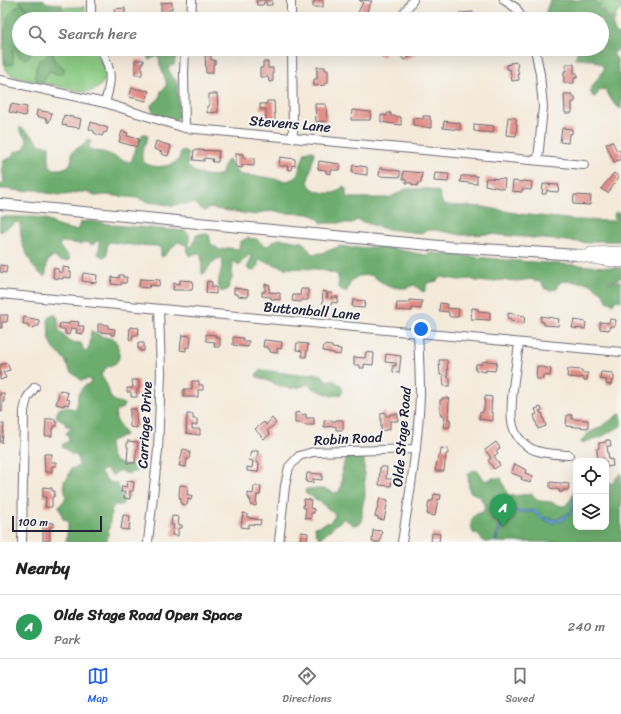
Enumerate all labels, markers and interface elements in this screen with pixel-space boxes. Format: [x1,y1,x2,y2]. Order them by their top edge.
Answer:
search box [12,12,609,56]
text: Search here [58,21,137,47]
icon: search [26,23,48,45]
street label: Stevens Lane [248,108,332,140]
street label: Buttonball Lane [263,294,361,328]
your location [411,319,431,339]
street label: Carriage Drive [130,381,160,469]
street label: Olde Stage Road [385,384,419,488]
street label: Robin Road [313,425,384,453]
map controls [573,458,609,530]
button: locate [573,458,609,494]
pin: A [490,494,516,527]
button: layers [573,494,609,530]
text: 100 m [18,513,48,532]
scale bar [12,514,102,533]
text: Nearby [16,553,70,583]
text: Olde Stage Road Open Space [54,602,242,628]
text: A [25,615,33,638]
text: 240 m [568,615,605,638]
text: Park [54,628,81,651]
tab: Map [87,665,109,708]
tab: Directions [282,665,332,708]
tab: Saved [505,665,534,708]

